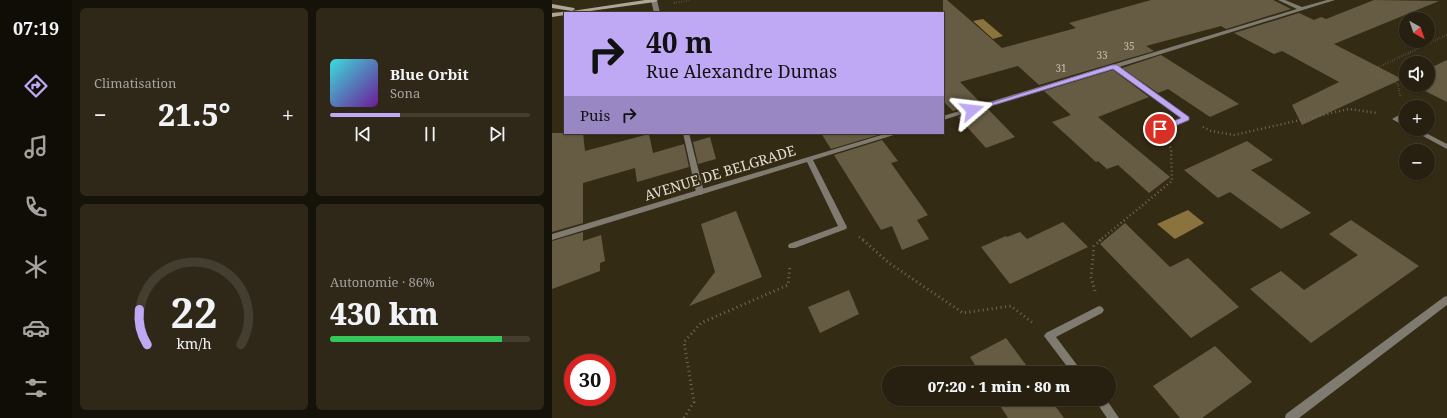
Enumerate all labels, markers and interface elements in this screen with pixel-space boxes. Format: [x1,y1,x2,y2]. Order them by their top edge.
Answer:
north arrow [1399,12,1435,48]
map controls [1399,12,1435,180]
text: 07:19 [13,16,59,40]
text: 40 m [646,23,713,61]
icon: right [580,28,632,80]
house number: 35 [1123,39,1135,53]
house number: 33 [1096,48,1108,62]
button: sound [1399,56,1435,92]
text: Rue Alexandre Dumas [646,59,837,83]
house number: 31 [1055,61,1067,75]
text: Blue Orbit [390,64,469,84]
icon: directions [22,72,50,100]
text: Climatisation [94,74,176,92]
text: Sona [390,84,420,102]
position arrow [951,89,993,131]
text: 21.5° [158,94,230,135]
text: − [94,99,107,129]
text: + [282,99,294,129]
button: + [1399,100,1435,136]
icon: right [618,104,640,126]
text: Puis [580,105,610,125]
pin [1143,112,1177,146]
icon: arrive [1149,118,1171,140]
icon: previous [352,123,374,145]
icon: pause [419,123,441,145]
icon: next [486,123,508,145]
icon: music [22,133,50,161]
street label: AVENUE DE BELGRADE [642,140,798,205]
button: − [1399,144,1435,180]
icon: phone [22,193,50,221]
icon: climate [22,253,50,281]
text: Autonomie · 86% [330,273,435,291]
text: 22 [170,284,218,340]
text: 430 km [330,293,439,334]
icon: car [22,314,50,342]
text: km/h [176,334,212,353]
speed limit sign: 30 [564,354,616,406]
icon: filters [22,374,50,402]
text: 07:20 · 1 min · 80 m [928,376,1070,396]

